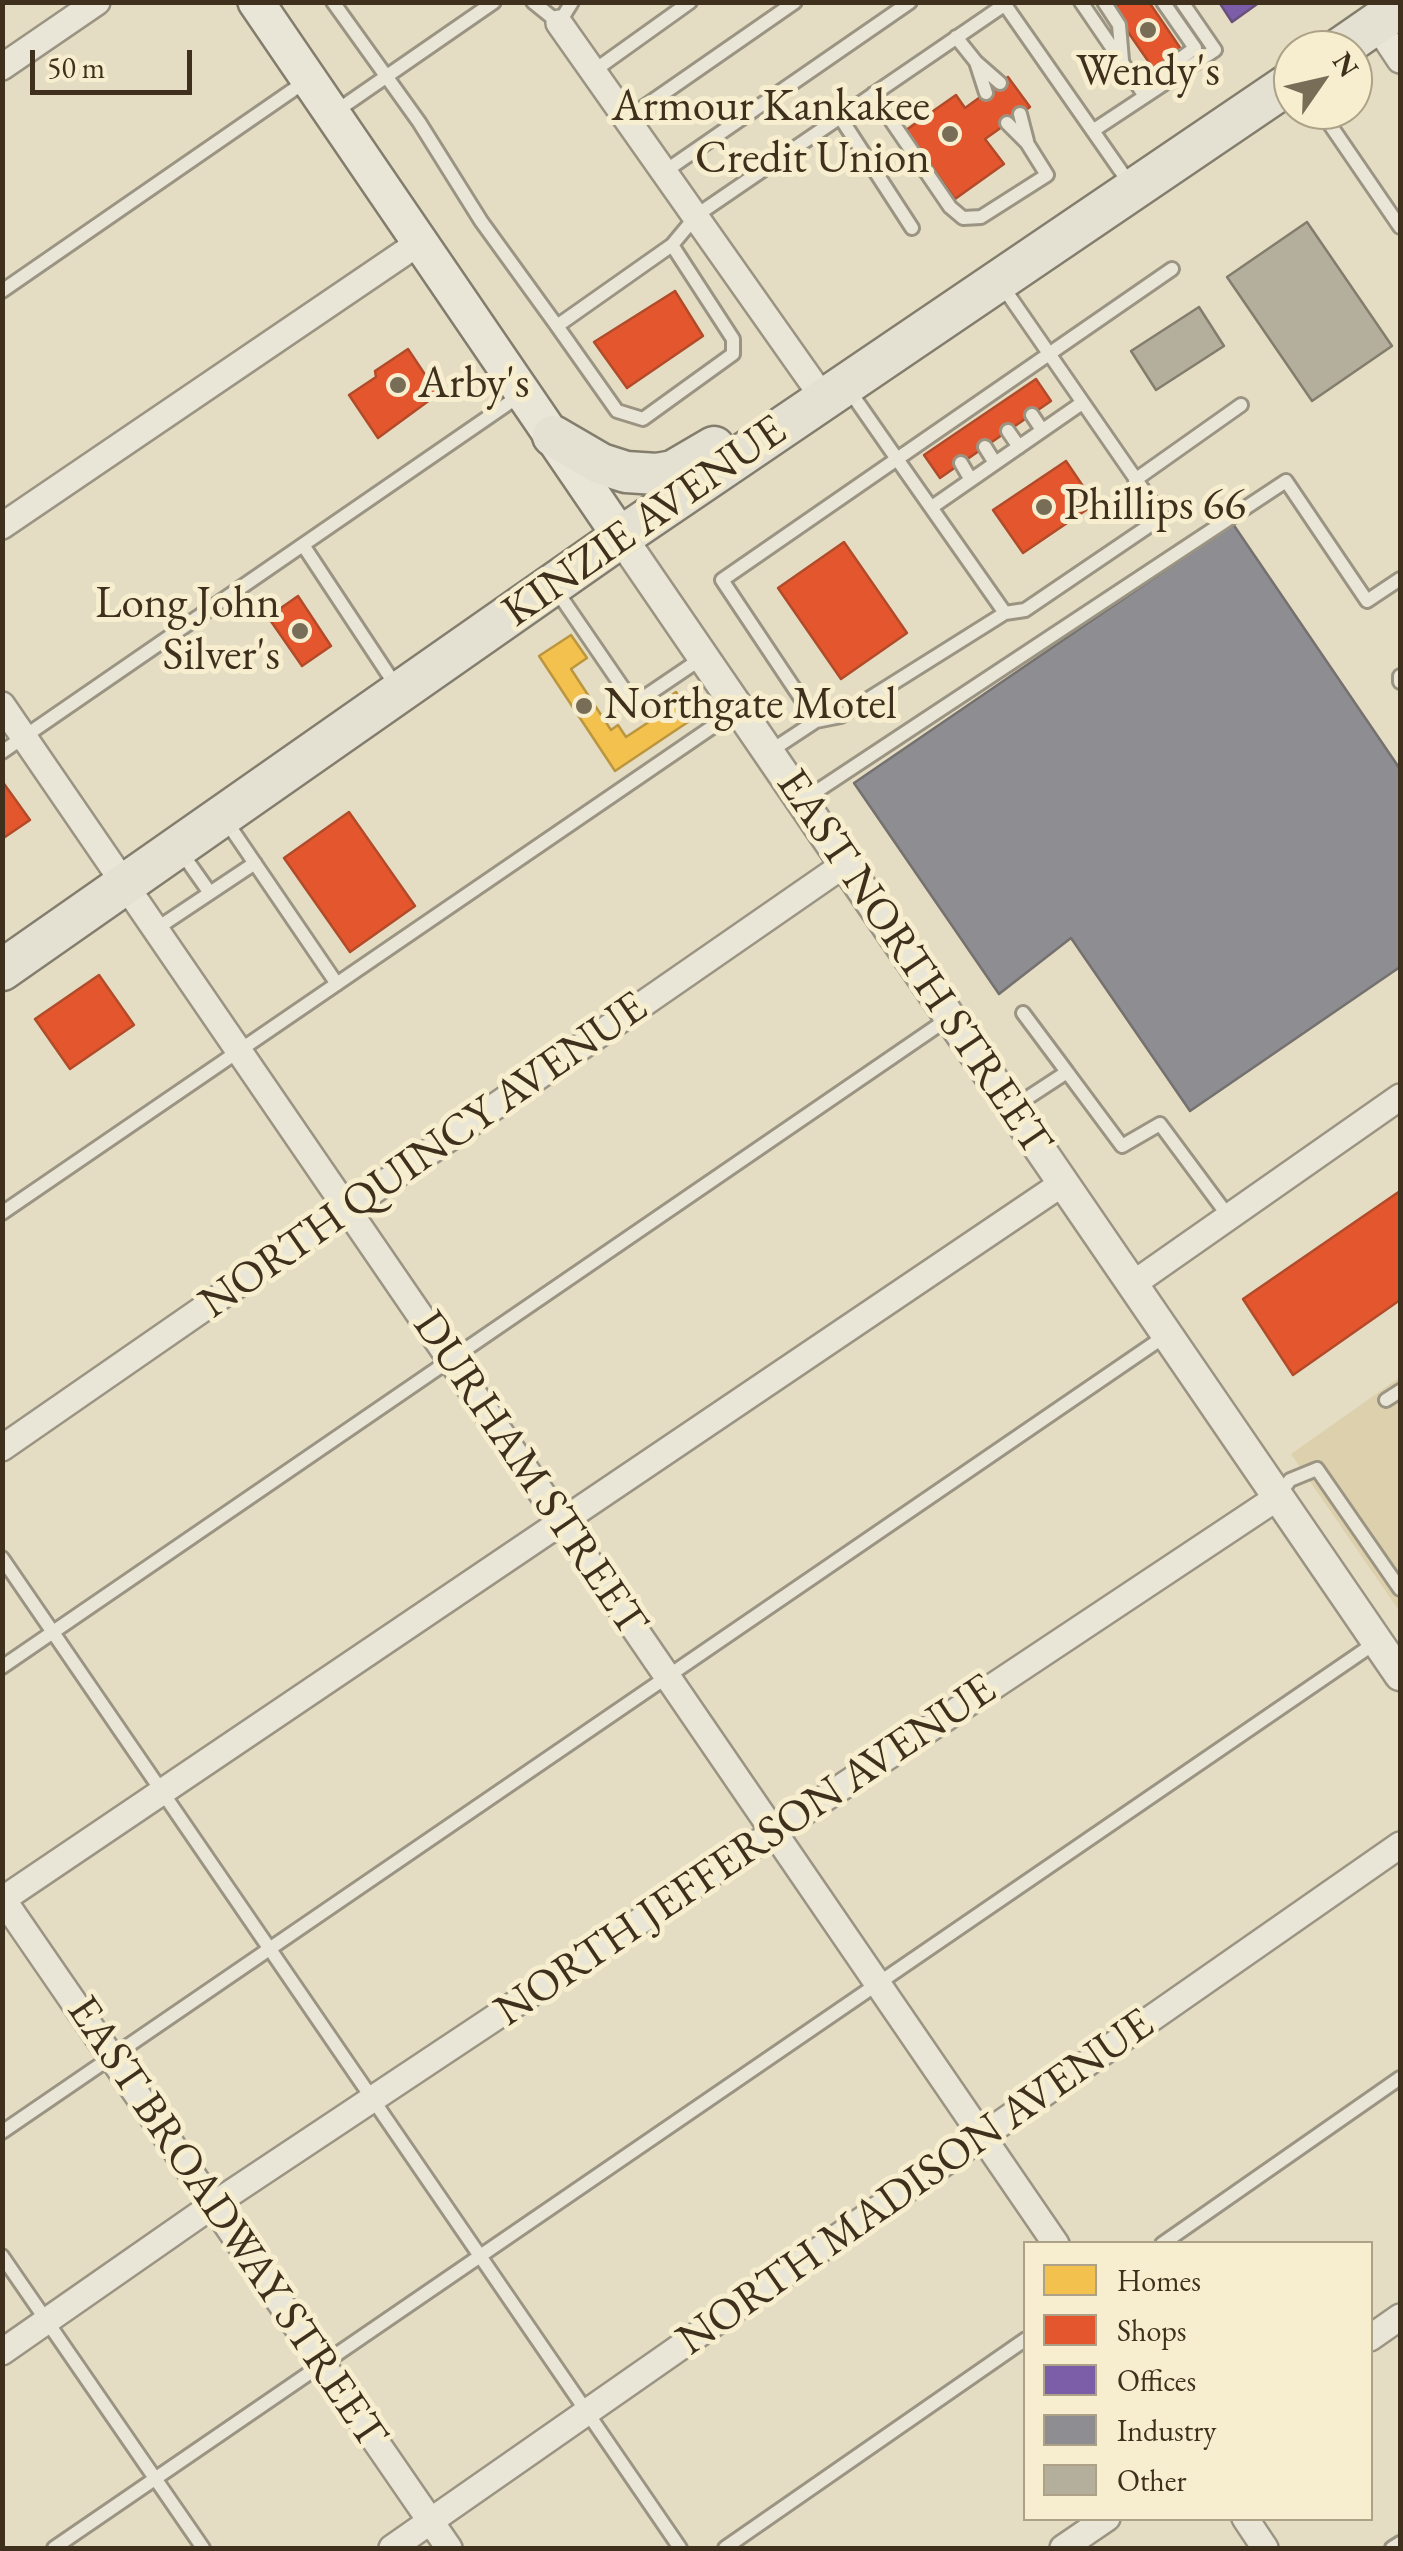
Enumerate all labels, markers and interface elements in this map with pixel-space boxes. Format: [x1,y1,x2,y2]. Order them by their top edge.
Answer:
marker: Wendy's [1137,19,1159,41]
scale bar [35,30,198,92]
north arrow [1273,30,1373,130]
text: N [1325,45,1367,84]
place label: Wendy's [1076,46,1220,100]
text: 50 m [47,48,105,87]
place label: Armour Kankakee Credit Union [612,81,930,187]
marker: Armour Kankakee Credit Union [939,123,961,145]
place label: Arby's [418,358,529,412]
marker: Arby's [387,374,409,396]
street label: KINZIE AVENUE [493,404,797,640]
place label: Phillips 66 [1064,480,1246,534]
marker: Phillips 66 [1033,496,1055,518]
place label: Long John Silver's [95,578,280,684]
marker: Long John Silver's [289,620,311,642]
place label: Northgate Motel [604,679,897,733]
marker: Northgate Motel [573,695,595,717]
street label: EAST NORTH STREET [764,760,1062,1166]
street label: NORTH QUINCY AVENUE [190,981,658,1331]
street label: DURHAM STREET [400,1301,658,1647]
street label: NORTH JEFFERSON AVENUE [486,1663,1006,2039]
street label: EAST BROADWAY STREET [54,1987,398,2459]
street label: NORTH MADISON AVENUE [668,1998,1164,2368]
legend [1023,2241,1373,2521]
text: Homes [1117,2261,1201,2300]
text: Shops [1117,2311,1187,2350]
text: Offices [1117,2361,1196,2400]
text: Industry [1117,2411,1216,2450]
text: Other [1117,2461,1186,2500]

